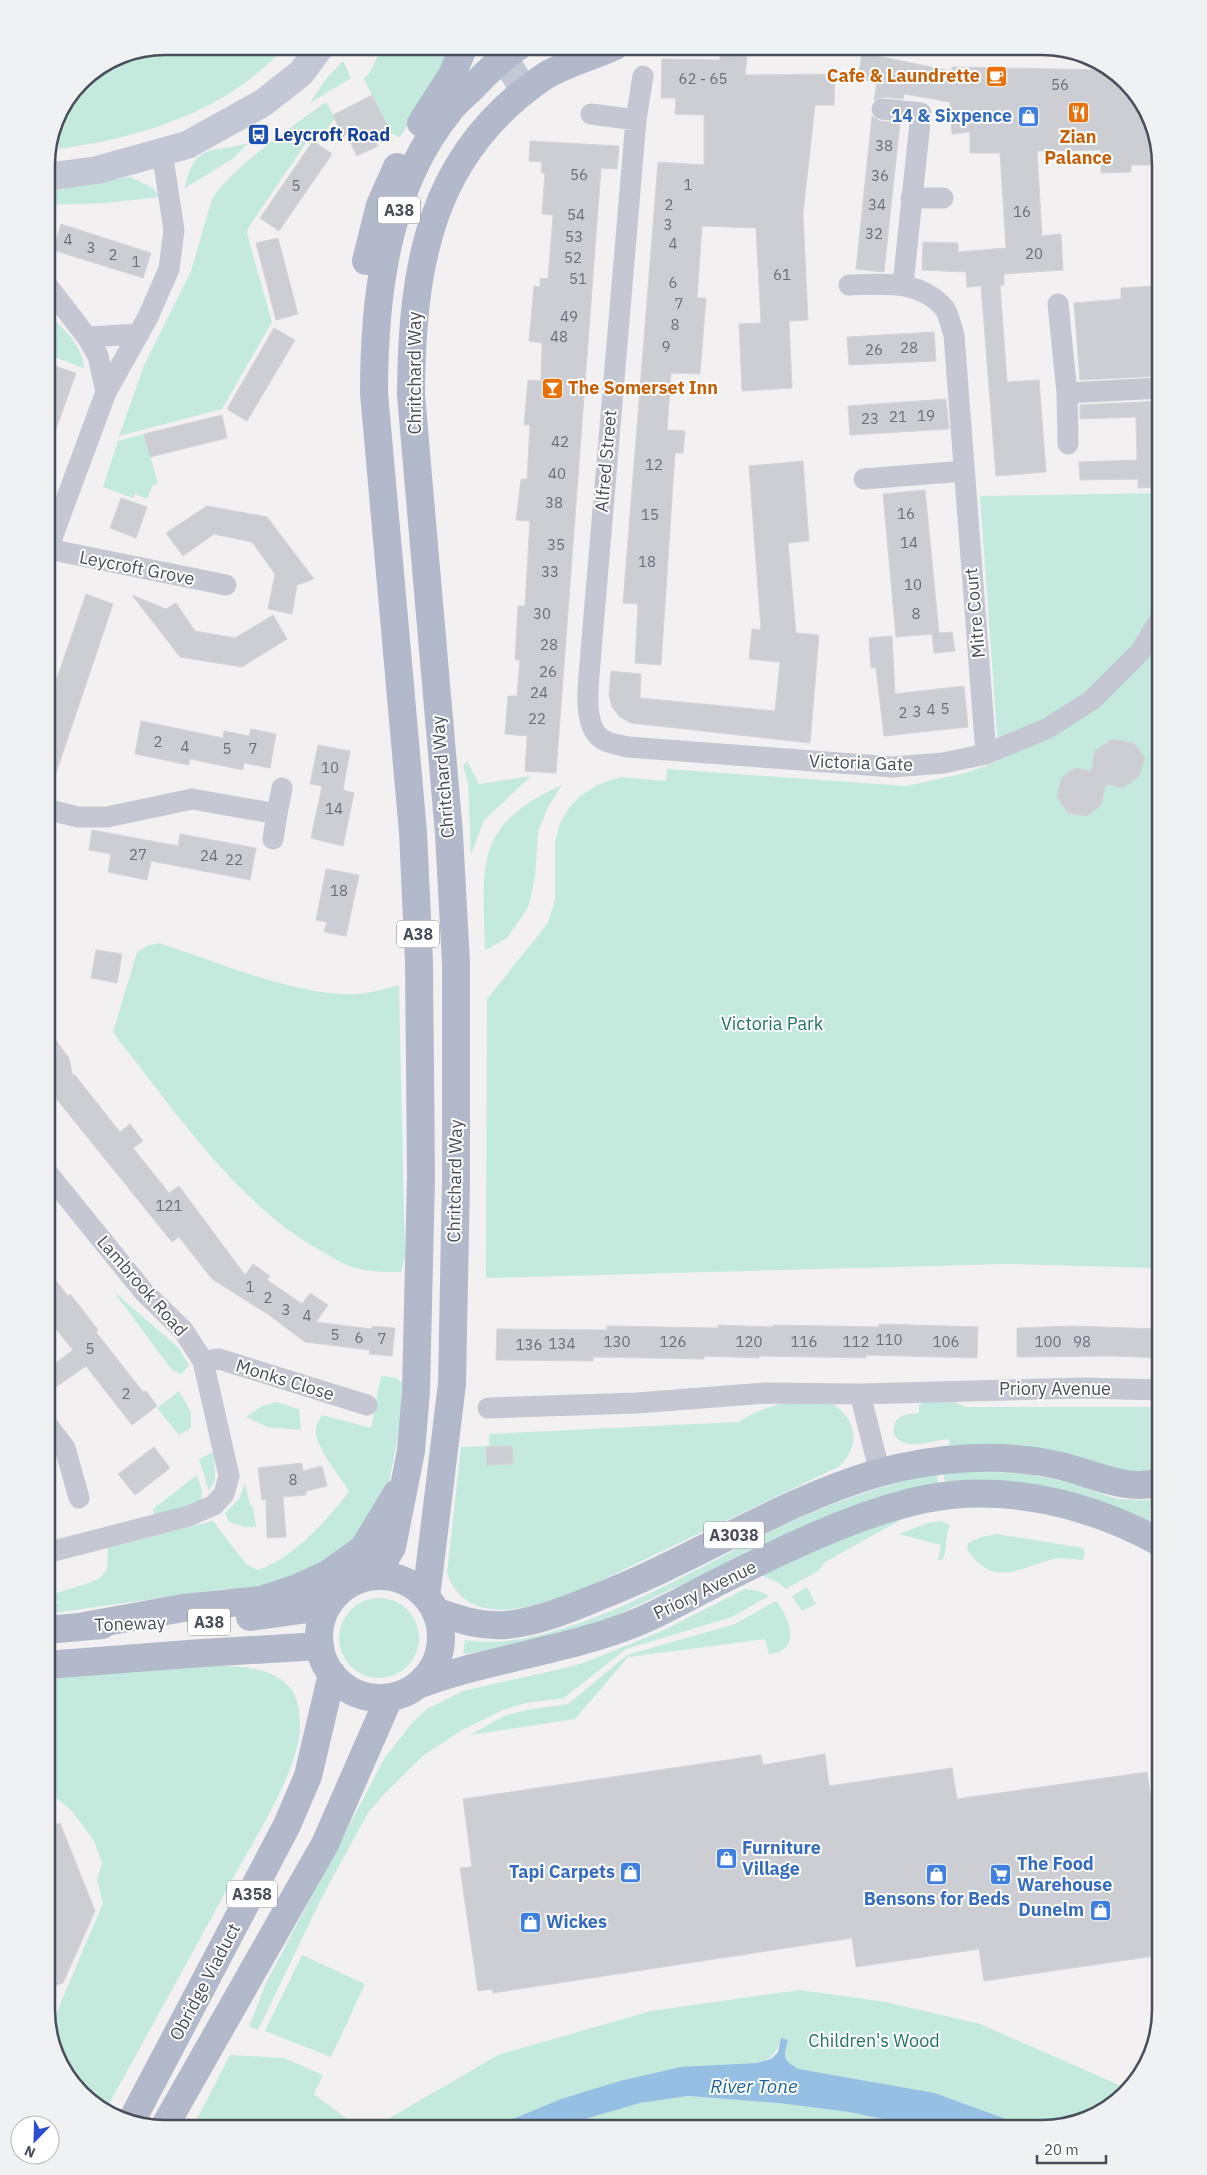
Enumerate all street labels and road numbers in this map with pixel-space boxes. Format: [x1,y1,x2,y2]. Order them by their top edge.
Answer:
road number: A38 [378,196,420,224]
street label: Chritchard Way [403,311,426,435]
street label: Alfred Street [590,409,621,513]
street label: Leycroft Grove [77,545,197,590]
street label: Mitre Court [959,567,990,659]
street label: Chritchard Way [426,715,459,839]
street label: Victoria Gate [809,749,914,776]
road number: A38 [397,921,439,948]
street label: Chritchard Way [442,1119,467,1243]
street label: Lambrook Road [92,1230,193,1341]
street label: Monks Close [233,1354,337,1405]
street label: Priory Avenue [999,1377,1111,1400]
road number: A3038 [704,1522,764,1548]
street label: Priory Avenue [649,1555,760,1624]
road number: A38 [188,1608,230,1635]
street label: Toneway [94,1611,166,1636]
road number: A358 [227,1880,277,1908]
street label: Obridge Viaduct [164,1919,245,2044]

